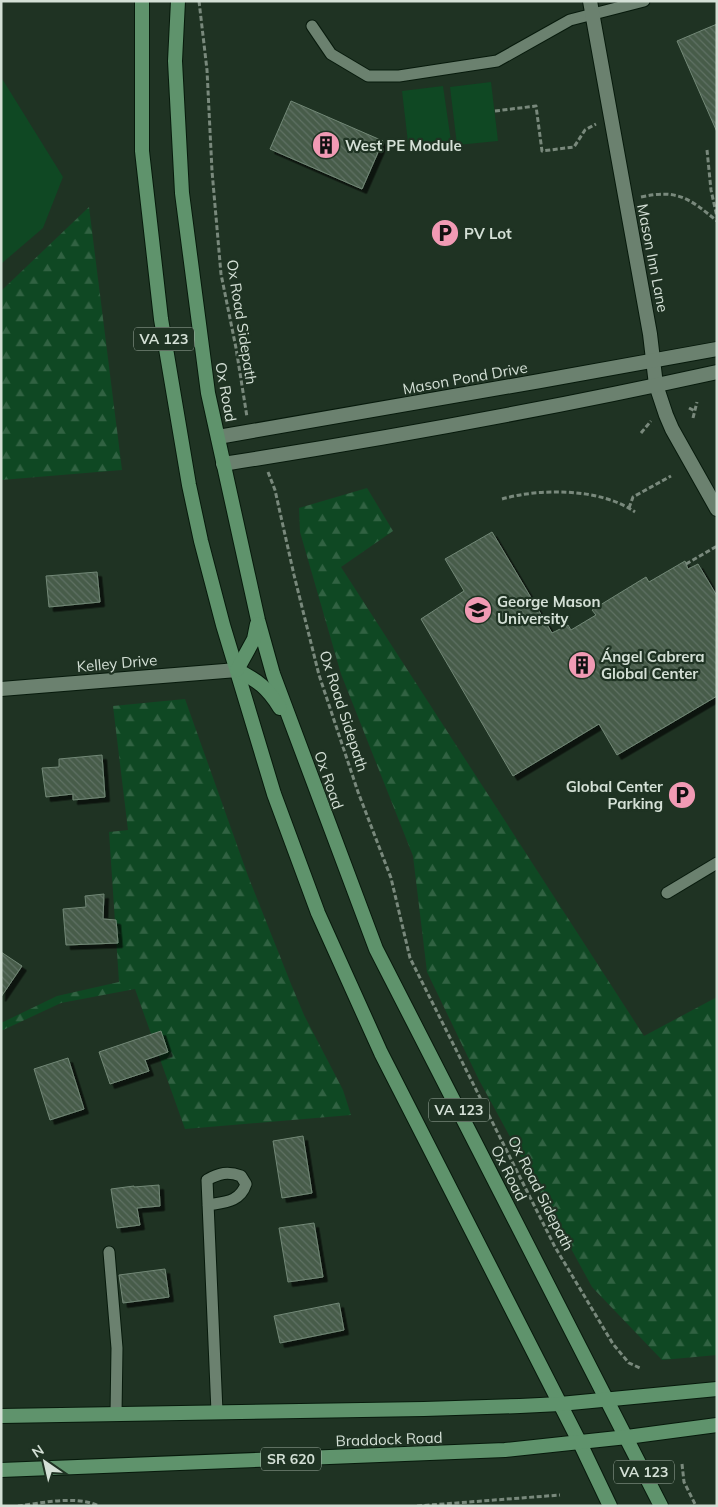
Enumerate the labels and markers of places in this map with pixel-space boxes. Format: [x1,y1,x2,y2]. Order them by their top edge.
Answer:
building icon: West PE Module [311,130,341,160]
place label: West PE Module [345,136,462,155]
parking icon: PV Lot [430,218,460,248]
place label: PV Lot [464,224,512,243]
place label: George Mason University [497,592,600,628]
school or university icon: George Mason University [463,595,493,625]
place label: Ángel Cabrera Global Center [601,647,705,683]
building icon: Ángel Cabrera Global Center [567,650,597,680]
place label: Global Center Parking [566,777,663,813]
parking icon: Global Center Parking [667,780,697,810]

